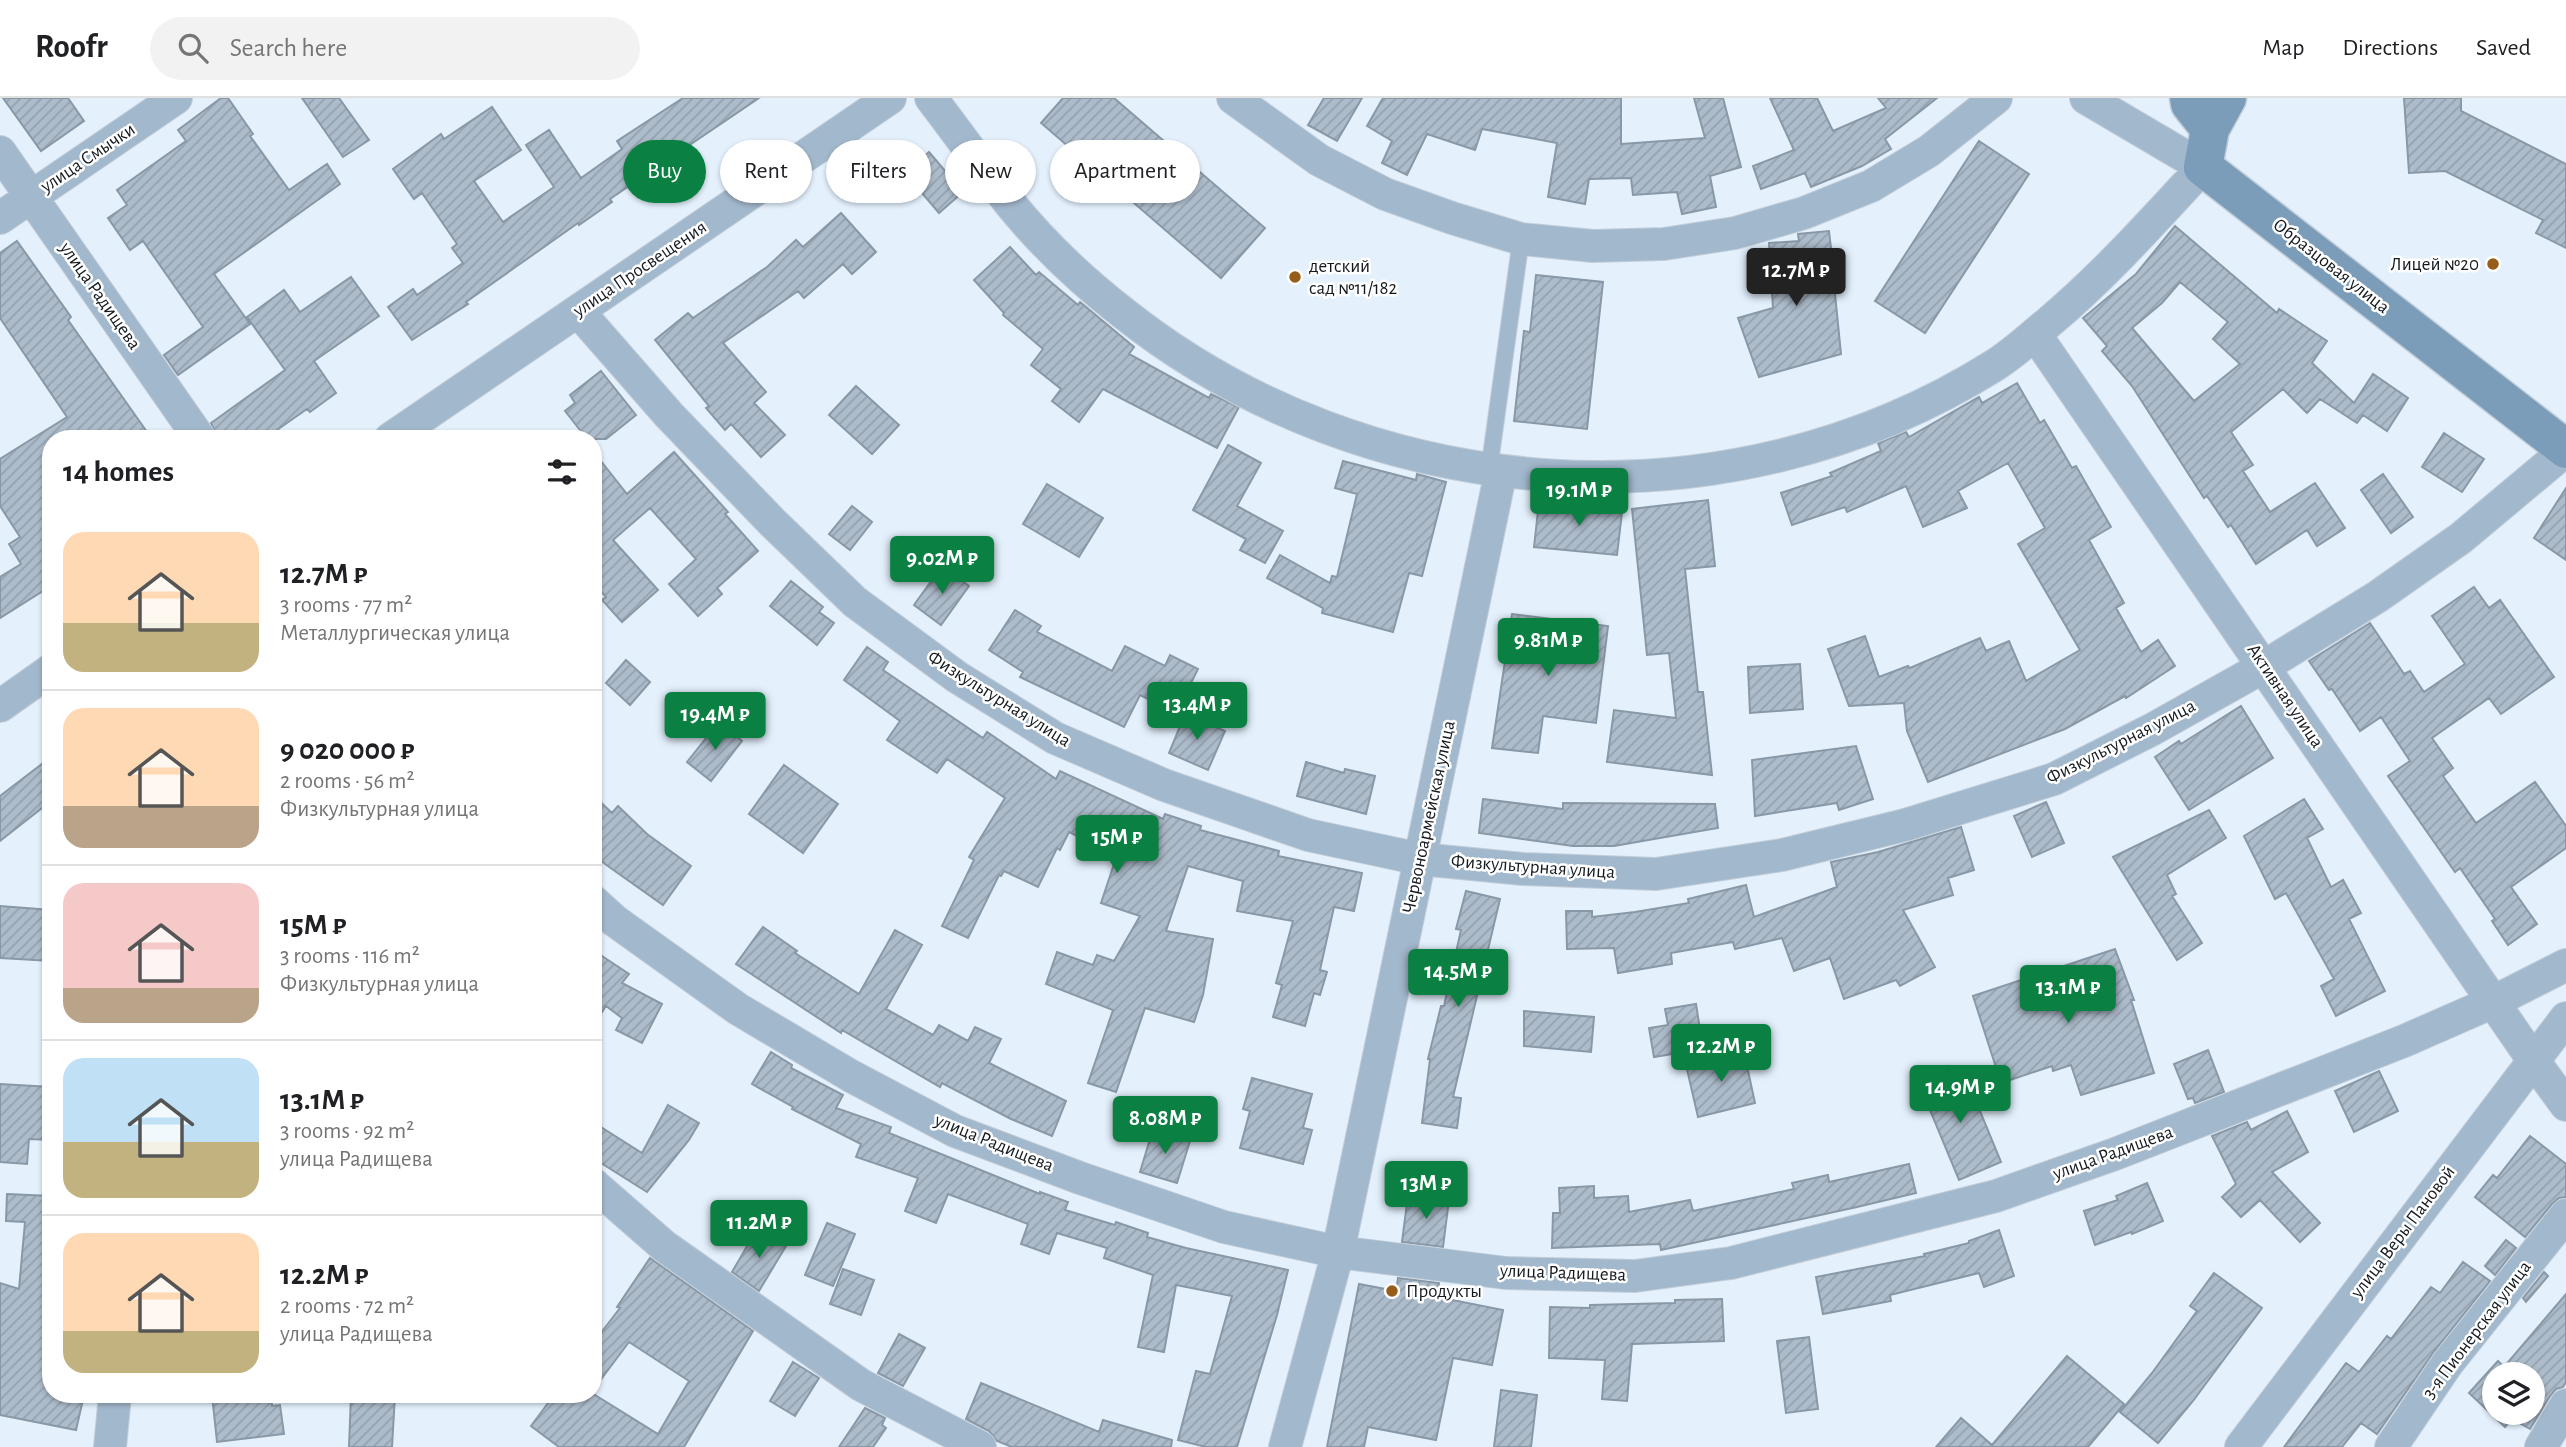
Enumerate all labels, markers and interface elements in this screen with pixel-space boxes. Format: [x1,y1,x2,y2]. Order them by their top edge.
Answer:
search box [150,17,640,80]
icon: search [174,29,212,67]
text: Roofr [35,31,108,64]
text: Search here [230,35,347,61]
text: Map [2262,36,2304,60]
text: Directions [2342,36,2438,60]
text: Saved [2476,36,2531,60]
street label: улица Смычки [37,120,139,197]
chip: Buy [623,140,706,203]
chip: Rent [720,140,812,203]
chip: Filters [826,140,931,203]
chip: New [945,140,1036,203]
chip: Apartment [1050,140,1200,203]
street label: Образцовая улица [2269,215,2393,317]
street label: улица Просвещения [569,217,710,321]
street label: улица Радищева [55,238,144,353]
pin: 12.7M ₽ [1731,248,1861,308]
place label: Лицей №20 [2391,255,2479,274]
marker: Лицей №20 [2485,256,2501,272]
place label: детский сад №11/182 [1309,257,1398,298]
text: 12.7M ₽ [1763,259,1829,282]
marker: детский сад №11/182 [1287,269,1303,285]
icon: filters [543,453,581,491]
text: 14 homes [63,457,174,487]
pin: 19.1M ₽ [1514,468,1644,528]
text: 19.1M ₽ [1546,479,1612,502]
pin: 9.02M ₽ [877,536,1007,596]
text: 9.02M ₽ [906,547,978,570]
text: 12.7M ₽ [280,559,367,589]
icon: home [119,560,203,644]
text: 3 rooms · 77 m² [280,594,412,617]
pin: 9.81M ₽ [1483,618,1613,678]
text: Металлургическая улица [280,622,510,645]
text: 9.81M ₽ [1514,629,1582,652]
street label: Активная улица [2243,641,2327,752]
street label: Физкультурная улица [924,647,1074,751]
pin: 13.4M ₽ [1132,682,1262,742]
pin: 19.4M ₽ [650,692,780,752]
text: 13.4M ₽ [1163,693,1231,716]
street label: Физкультурная улица [2043,696,2199,788]
text: 19.4M ₽ [681,703,749,726]
street label: Червоноармейская улица [1399,719,1459,915]
text: 9 020 000 ₽ [280,735,414,765]
icon: home [119,736,203,820]
text: 2 rooms · 56 m² [280,770,414,793]
text: Физкультурная улица [280,798,479,821]
pin: 15M ₽ [1068,816,1166,875]
text: 15M ₽ [1092,826,1142,849]
street label: Физкультурная улица [1450,852,1616,882]
text: 15M ₽ [280,910,346,940]
icon: home [119,911,203,995]
text: 3 rooms · 116 m² [280,945,420,968]
pin: 14.5M ₽ [1393,950,1523,1009]
text: 14.5M ₽ [1424,960,1492,983]
pin: 13.1M ₽ [2003,965,2133,1025]
text: Физкультурная улица [280,973,479,996]
text: 13.1M ₽ [2036,976,2100,999]
pin: 12.2M ₽ [1656,1024,1786,1084]
text: 12.2M ₽ [1687,1035,1755,1058]
pin: 14.9M ₽ [1895,1066,2025,1125]
text: 14.9M ₽ [1926,1076,1994,1099]
text: 13.1M ₽ [280,1085,364,1115]
icon: home [119,1086,203,1170]
pin: 8.08M ₽ [1100,1096,1230,1156]
text: 8.08M ₽ [1129,1107,1201,1130]
street label: улица Радищева [931,1110,1056,1176]
text: 3 rooms · 92 m² [280,1120,414,1143]
street label: улица Радищева [2050,1122,2176,1184]
text: улица Радищева [280,1148,433,1171]
pin: 13M ₽ [1377,1162,1475,1221]
street label: улица Веры Пановой [2347,1163,2459,1302]
text: 13M ₽ [1401,1172,1451,1195]
pin: 11.2M ₽ [694,1200,824,1260]
text: 11.2M ₽ [726,1211,792,1234]
street label: 3-я Пионерская улица [2419,1257,2535,1402]
text: 12.2M ₽ [280,1260,368,1290]
icon: home [119,1261,203,1345]
street label: улица Радищева [1499,1261,1627,1285]
place label: Продукты [1406,1282,1482,1301]
marker: Продукты [1384,1283,1400,1299]
text: 2 rooms · 72 m² [280,1295,414,1318]
text: улица Радищева [280,1323,433,1346]
map controls [2482,1362,2545,1425]
button: layers [2482,1362,2545,1425]

